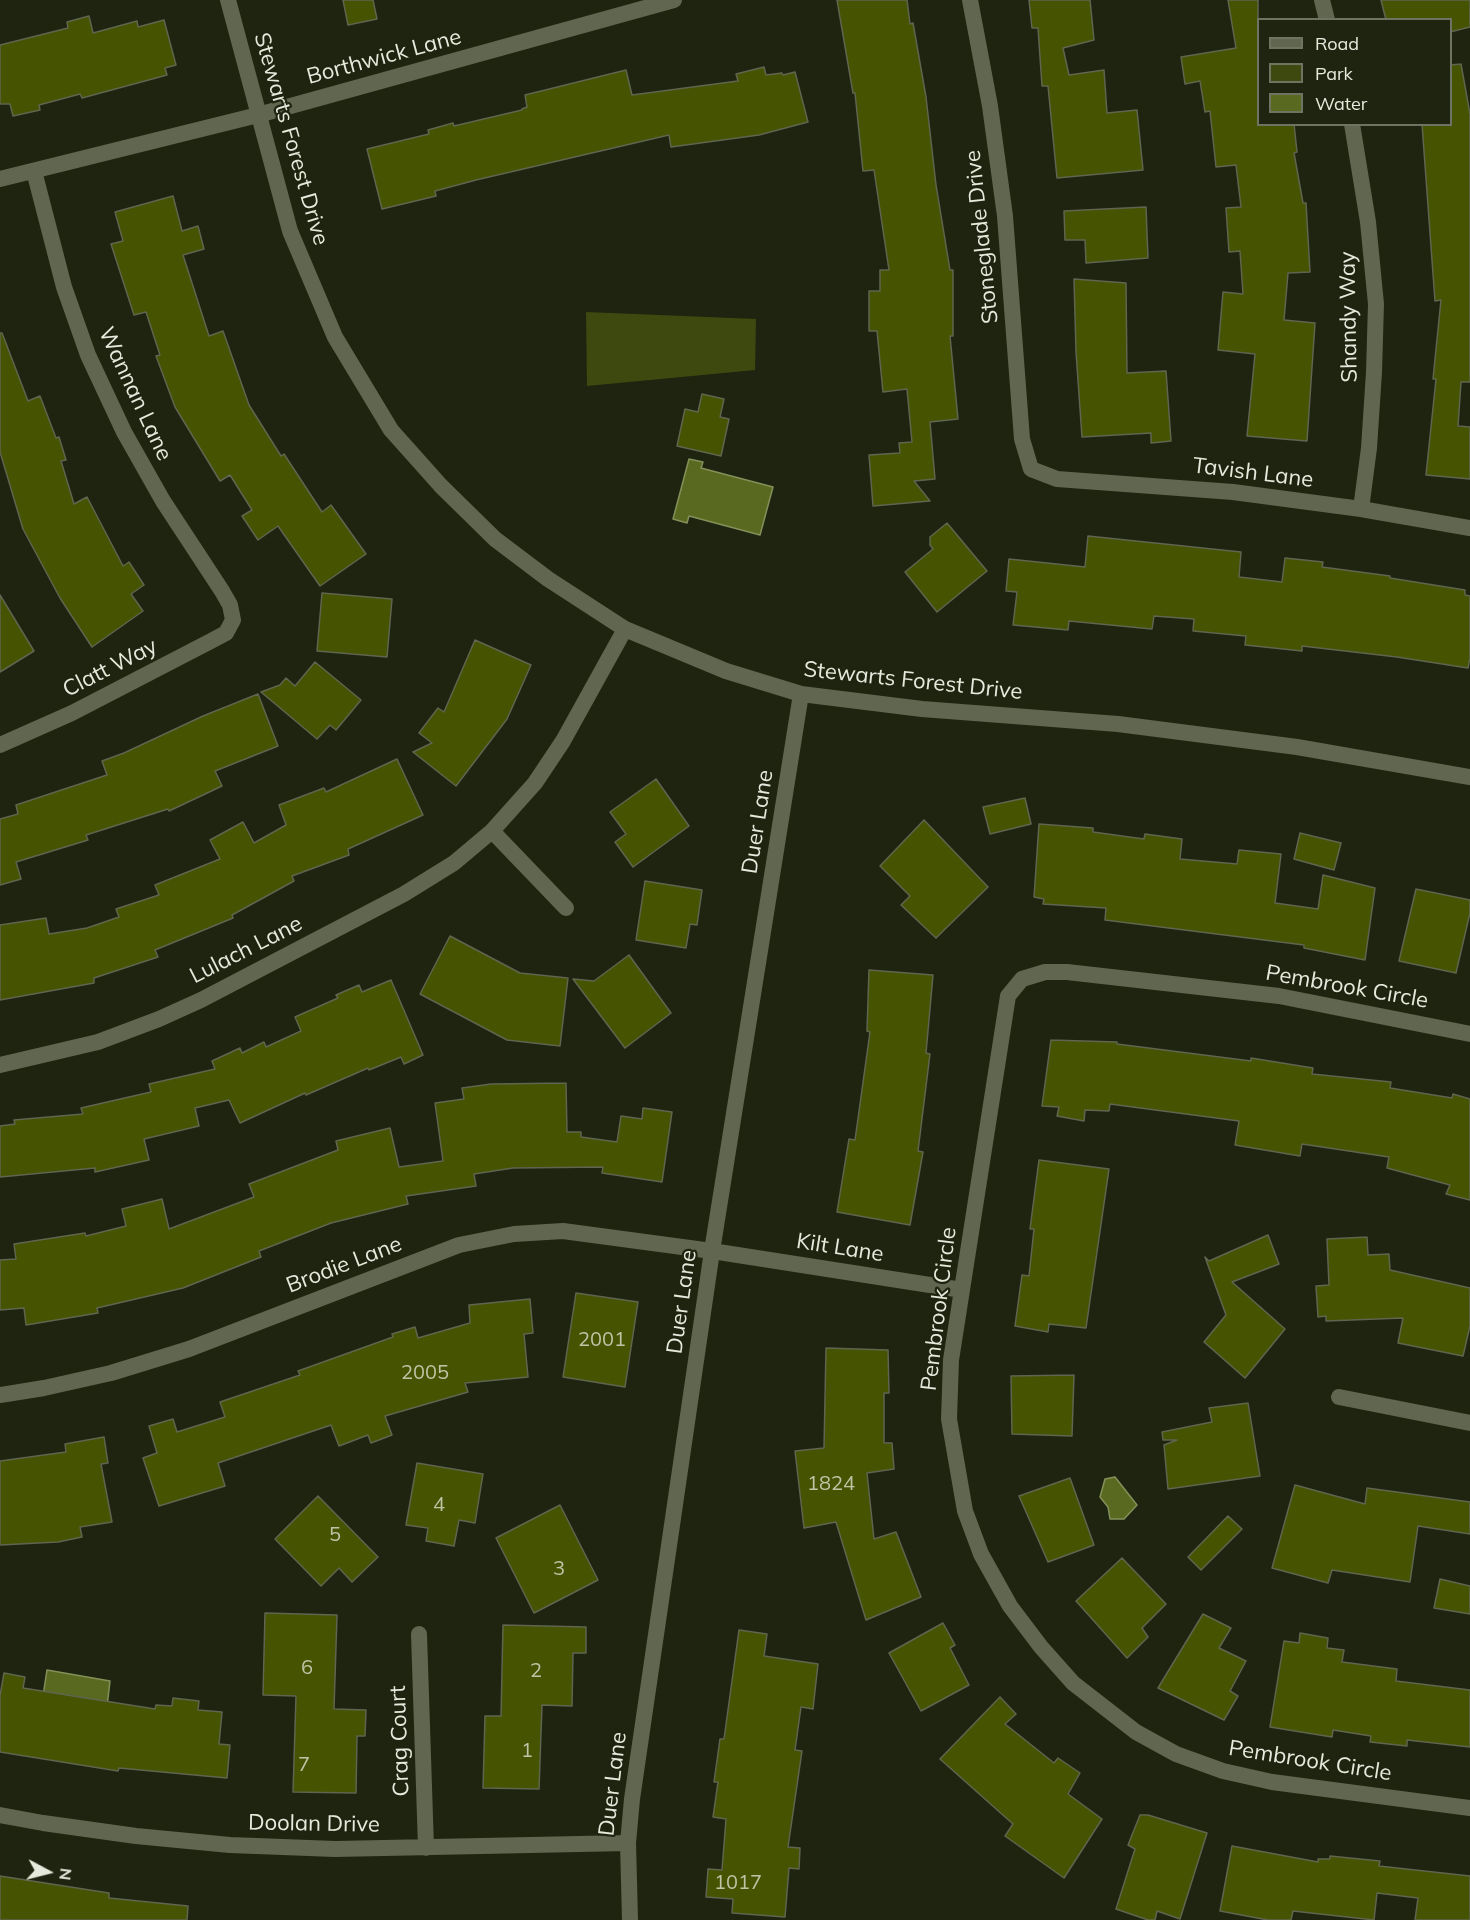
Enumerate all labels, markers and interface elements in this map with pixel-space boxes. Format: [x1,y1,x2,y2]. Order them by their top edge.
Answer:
legend [1257,18,1452,126]
street label: Borthwick Lane [304,24,464,90]
street label: Stewarts Forest Drive [248,30,334,248]
text: Road [1315,32,1359,55]
text: Park [1315,62,1353,85]
text: Water [1315,92,1367,115]
street label: Stoneglade Drive [960,149,1004,325]
street label: Shandy Way [1335,251,1363,383]
street label: Wannan Lane [93,323,177,465]
street label: Tavish Lane [1191,453,1315,493]
street label: Clatt Way [58,633,162,703]
street label: Stewarts Forest Drive [802,656,1024,706]
street label: Duer Lane [737,768,779,876]
street label: Lulach Lane [185,910,307,990]
street label: Pembrook Circle [1264,960,1430,1014]
street label: Pembrook Circle [916,1226,962,1392]
street label: Kilt Lane [795,1228,885,1268]
street label: Brodie Lane [283,1231,405,1299]
street label: Duer Lane [662,1248,702,1356]
house number: 2001 [578,1328,626,1352]
house number: 2005 [401,1361,449,1385]
house number: 1824 [807,1472,855,1496]
house number: 4 [433,1493,445,1517]
house number: 5 [329,1523,341,1547]
house number: 3 [553,1557,565,1581]
house number: 6 [301,1656,313,1680]
house number: 2 [530,1659,542,1683]
street label: Crag Court [385,1685,415,1797]
street label: Duer Lane [594,1730,632,1838]
street label: Pembrook Circle [1227,1735,1393,1787]
house number: 1 [521,1739,533,1763]
house number: 7 [298,1753,310,1777]
street label: Doolan Drive [248,1810,380,1838]
north arrow [18,1842,78,1902]
text: N [55,1867,77,1881]
house number: 1017 [714,1871,762,1895]

